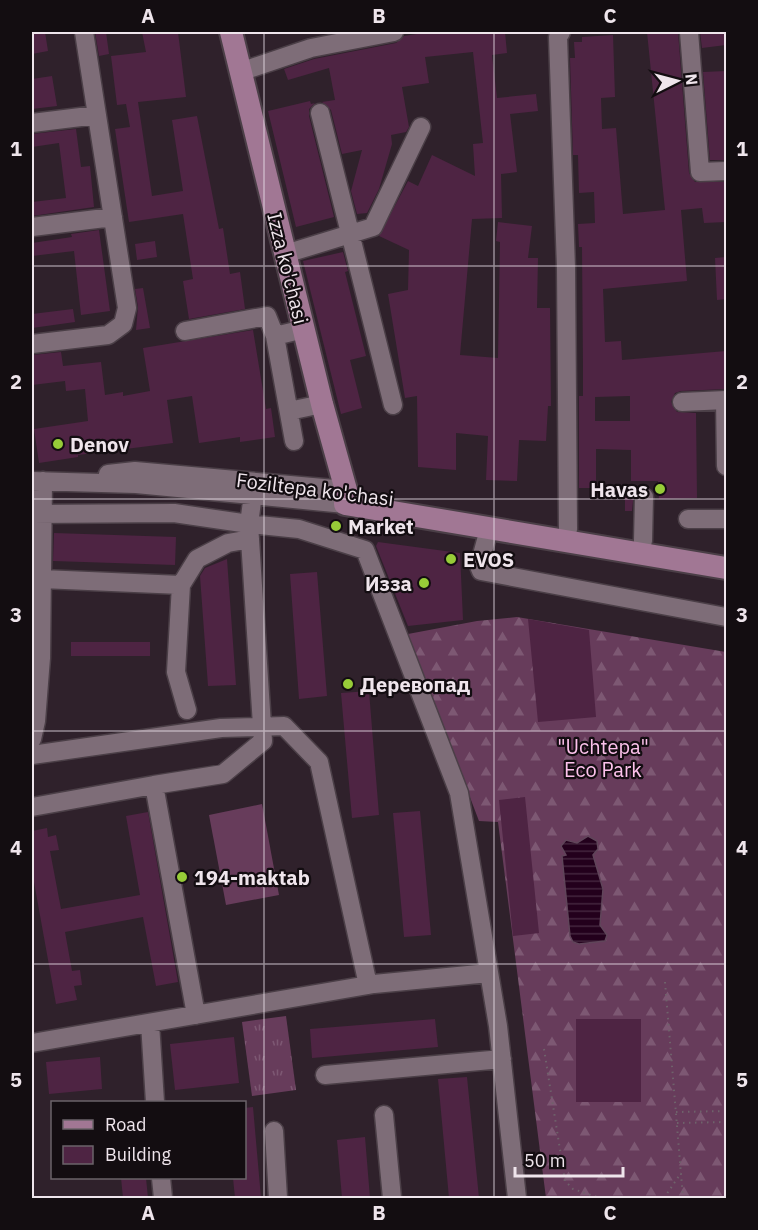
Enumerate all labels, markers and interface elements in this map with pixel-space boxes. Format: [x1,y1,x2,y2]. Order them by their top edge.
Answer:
text: A [141,2,155,29]
text: B [372,2,386,29]
text: C [603,2,617,29]
north arrow [647,51,707,111]
text: N [681,73,702,86]
text: 1 [10,135,22,162]
text: 1 [736,135,748,162]
street label: Izza ko'chasi [261,209,315,327]
text: 2 [10,368,22,395]
text: 2 [736,368,748,395]
place label: Denov [70,431,129,458]
marker: Denov [51,437,65,451]
street label: Foziltepa ko'chasi [235,466,395,512]
place label: Havas [590,476,648,503]
marker: Havas [653,482,667,496]
place label: Market [348,513,414,540]
marker: Market [329,519,343,533]
place label: EVOS [463,546,514,573]
marker: EVOS [444,552,458,566]
place label: Изза [365,570,412,597]
marker: Изза [417,576,431,590]
text: 3 [10,601,22,628]
text: 3 [736,601,748,628]
place label: Деревопад [360,671,470,698]
marker: Деревопад [341,677,355,691]
park label: "Uchtepa" Eco Park [557,733,649,783]
text: 4 [10,834,22,861]
text: 4 [736,834,748,861]
place label: 194-maktab [194,864,310,891]
marker: 194-maktab [175,870,189,884]
text: 5 [10,1066,22,1093]
text: 5 [736,1066,748,1093]
legend [51,1101,246,1179]
text: Road [105,1113,146,1136]
scale bar [515,1140,623,1178]
text: Building [105,1143,172,1166]
text: 50 m [524,1149,566,1172]
text: A [141,1199,155,1226]
text: B [372,1199,386,1226]
text: C [603,1199,617,1226]

